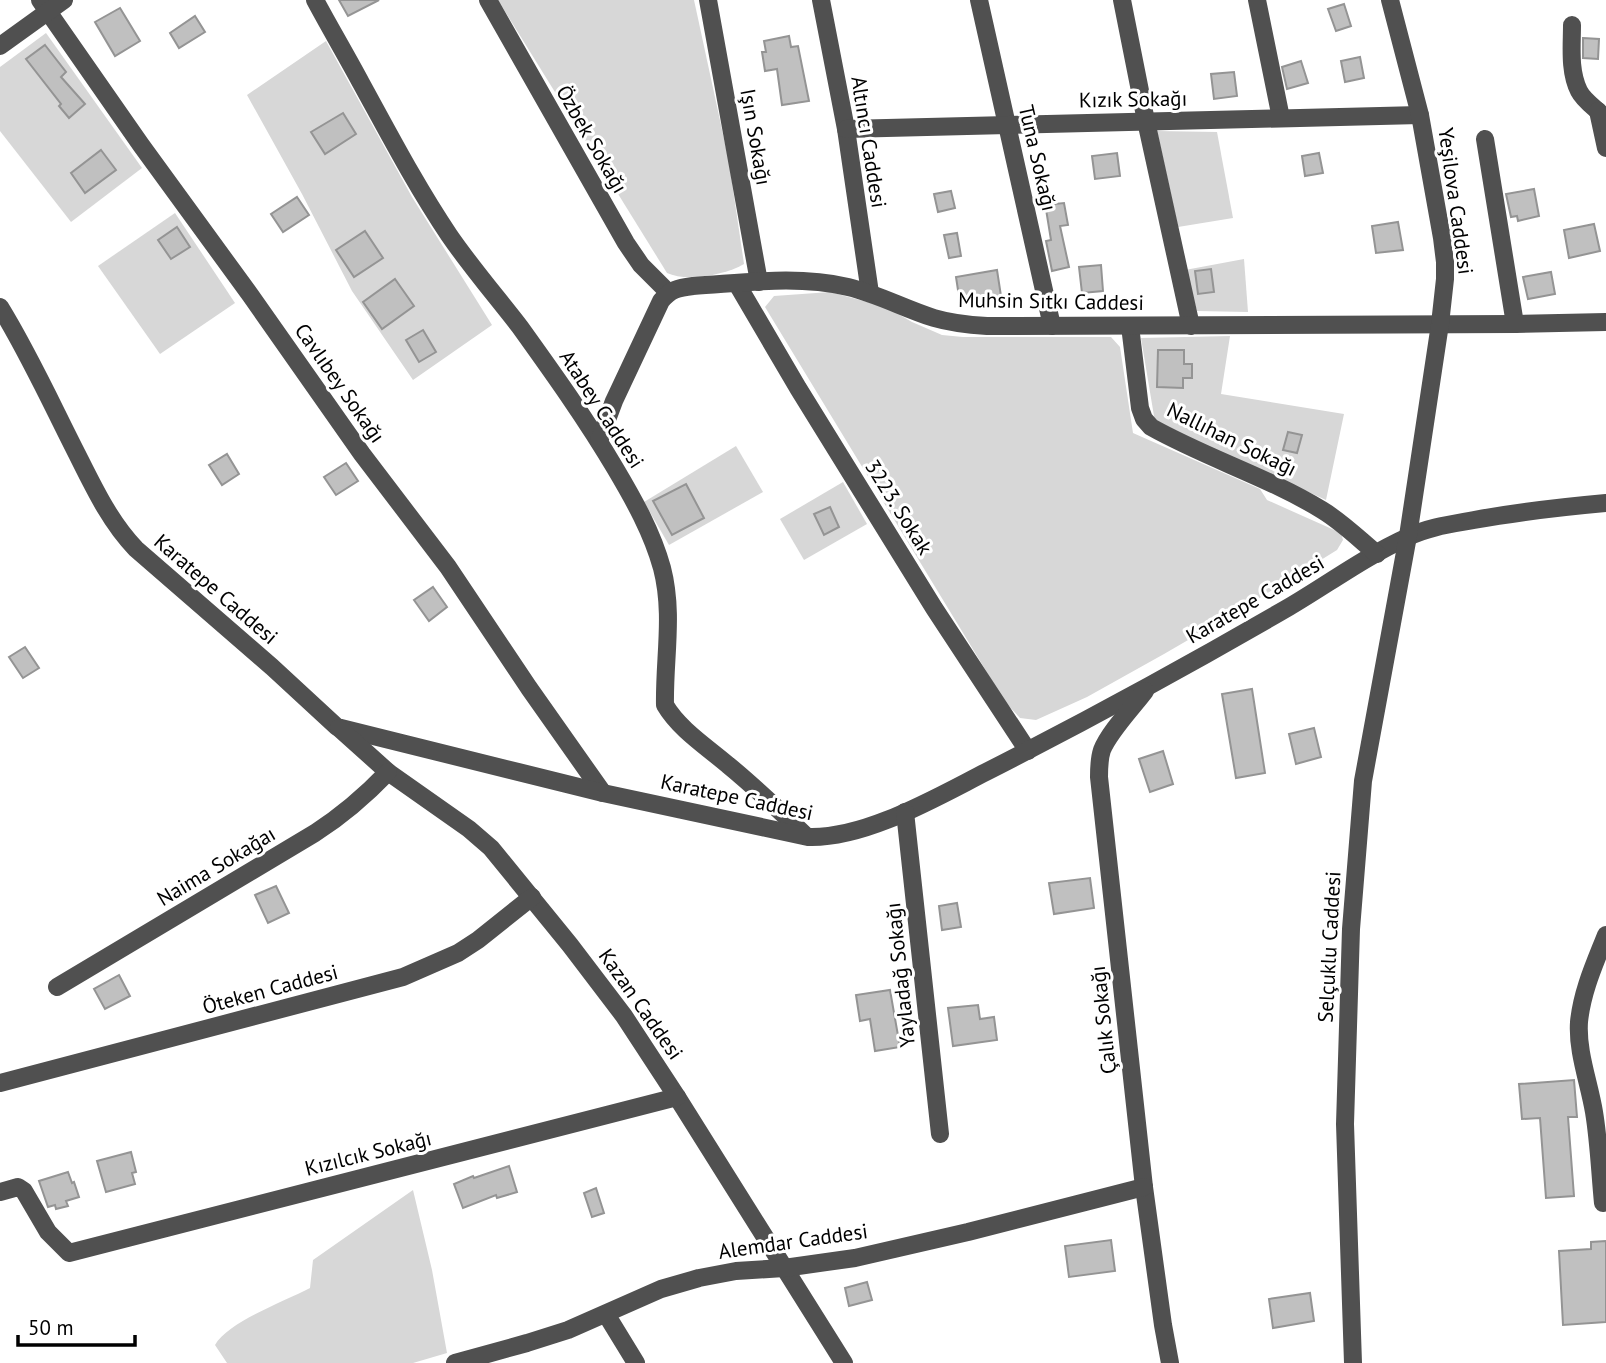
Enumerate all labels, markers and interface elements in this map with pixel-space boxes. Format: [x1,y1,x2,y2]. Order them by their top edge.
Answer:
street label: Altıncı Caddesi [845,74,893,210]
street label: Özbek Sokağı [550,80,634,198]
street label: Kızık Sokağı [1079,85,1187,113]
street label: Işın Sokağı [734,87,778,187]
street label: Tuna Sokağı [1013,102,1063,214]
street label: Yeşilova Caddesi [1432,126,1480,276]
street label: Muhsin Sıtkı Caddesi [958,286,1144,316]
street label: Cavlıbey Sokağı [289,318,391,448]
street label: Atabey Caddesi [554,345,650,473]
street label: Nallıhan Sokağı [1163,396,1301,482]
street label: 3223. Sokak [859,454,939,560]
street label: Karatepe Caddesi [149,528,283,650]
street label: Karatepe Caddesi [1181,549,1329,649]
street label: Karatepe Caddesi [658,768,816,826]
street label: Naima Sokağaı [152,820,280,912]
street label: Selçuklu Caddesi [1312,871,1346,1023]
street label: Yayladağ Sokağı [879,901,921,1049]
street label: Kazan Caddesi [593,943,689,1065]
street label: Öteken Caddesi [199,958,341,1020]
street label: Çalık Sokağı [1084,965,1122,1075]
street label: Kızılcık Sokağı [302,1124,434,1182]
street label: Alemdar Caddesi [717,1217,869,1265]
scale bar [18,1304,135,1348]
text: 50 m [28,1314,74,1341]

